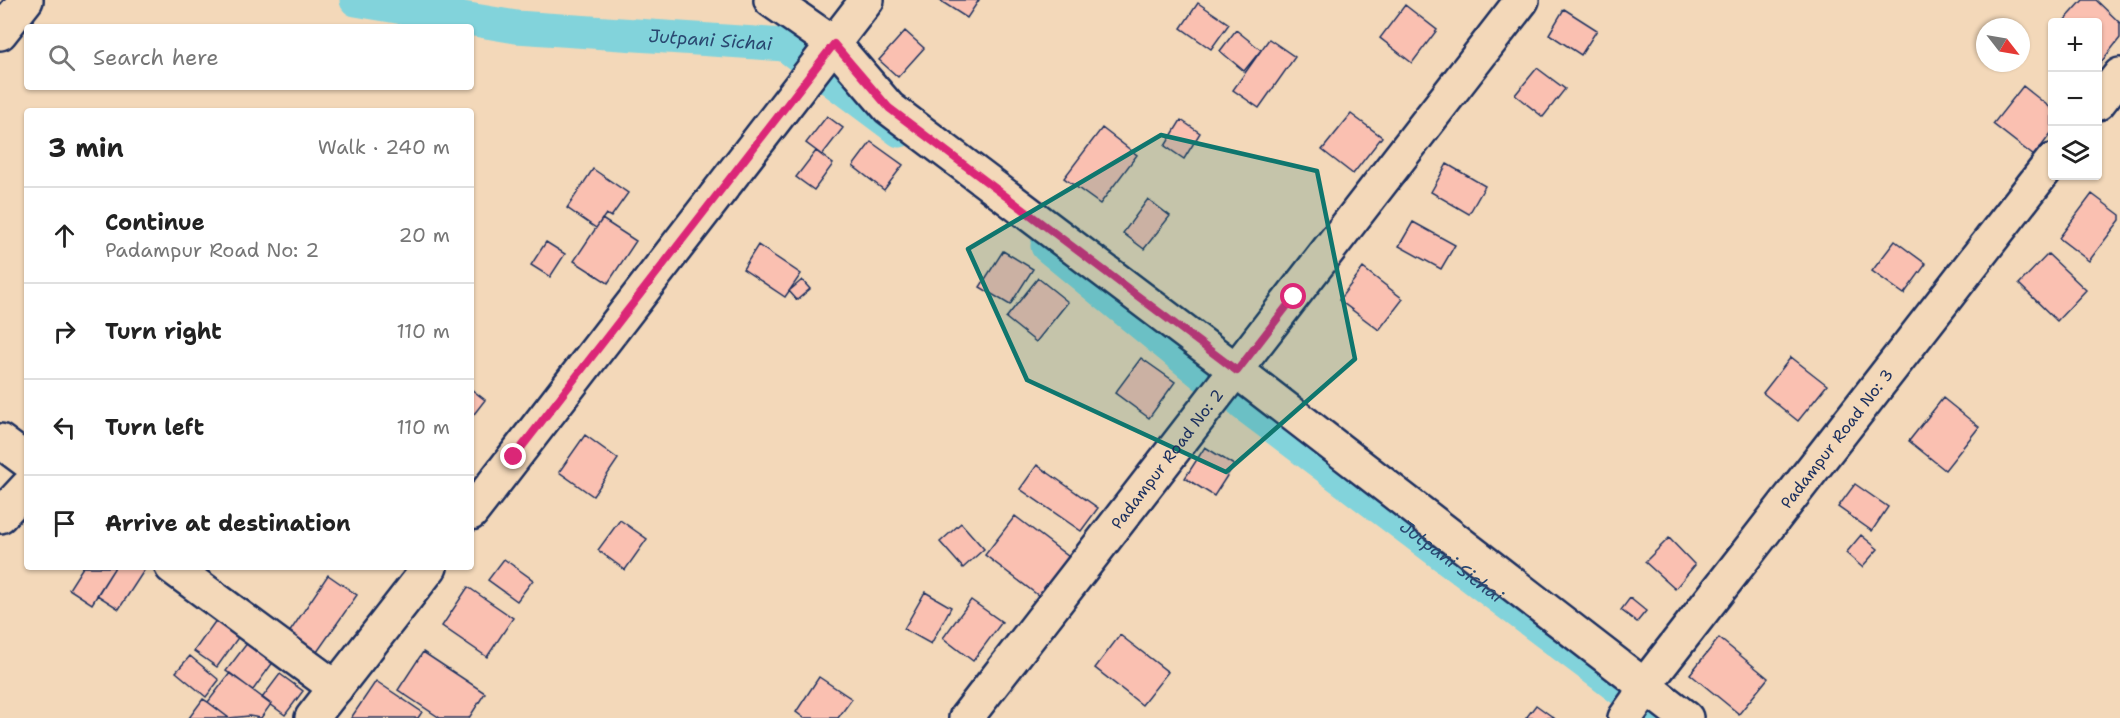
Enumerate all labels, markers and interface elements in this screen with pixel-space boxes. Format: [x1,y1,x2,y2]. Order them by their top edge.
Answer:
north arrow [1976,18,2030,72]
map controls [2048,18,2102,180]
button: + [2048,18,2102,72]
search box [24,24,474,90]
water label: Jutpani Sichai [648,24,774,56]
icon: search [45,41,78,74]
text: Search here [93,43,219,72]
button: − [2048,72,2102,126]
button: layers [2048,126,2102,180]
text: 3 min [48,130,124,165]
text: Walk · 240 m [318,134,450,160]
text: Continue [105,208,205,237]
icon: ahead [48,219,81,252]
text: 20 m [399,222,450,248]
text: Padampur Road No: 2 [105,237,319,263]
route start [1280,283,1306,309]
icon: right [48,315,81,348]
text: Turn right [105,317,222,346]
text: 110 m [396,318,450,344]
street label: Padampur Road No: 3 [1776,365,1898,513]
street label: Padampur Road No: 2 [1106,385,1228,533]
icon: left [48,411,81,444]
text: Turn left [105,413,204,442]
text: 110 m [396,414,450,440]
route end [500,443,526,469]
icon: arrive [48,507,81,540]
text: Arrive at destination [105,509,351,538]
water label: Jutpani Sichai [1395,514,1509,609]

